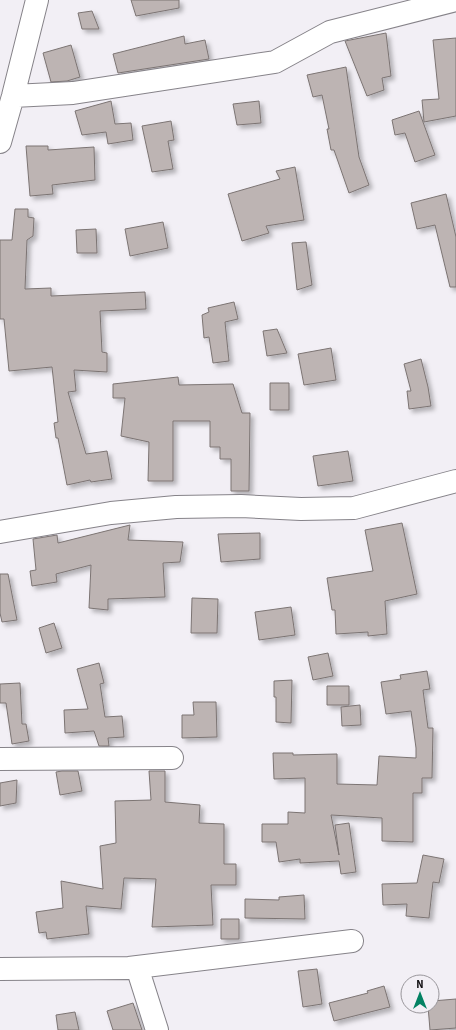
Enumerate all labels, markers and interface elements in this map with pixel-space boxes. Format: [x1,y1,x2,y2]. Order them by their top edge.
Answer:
north arrow [400,974,440,1014]
text: N [416,977,424,992]

